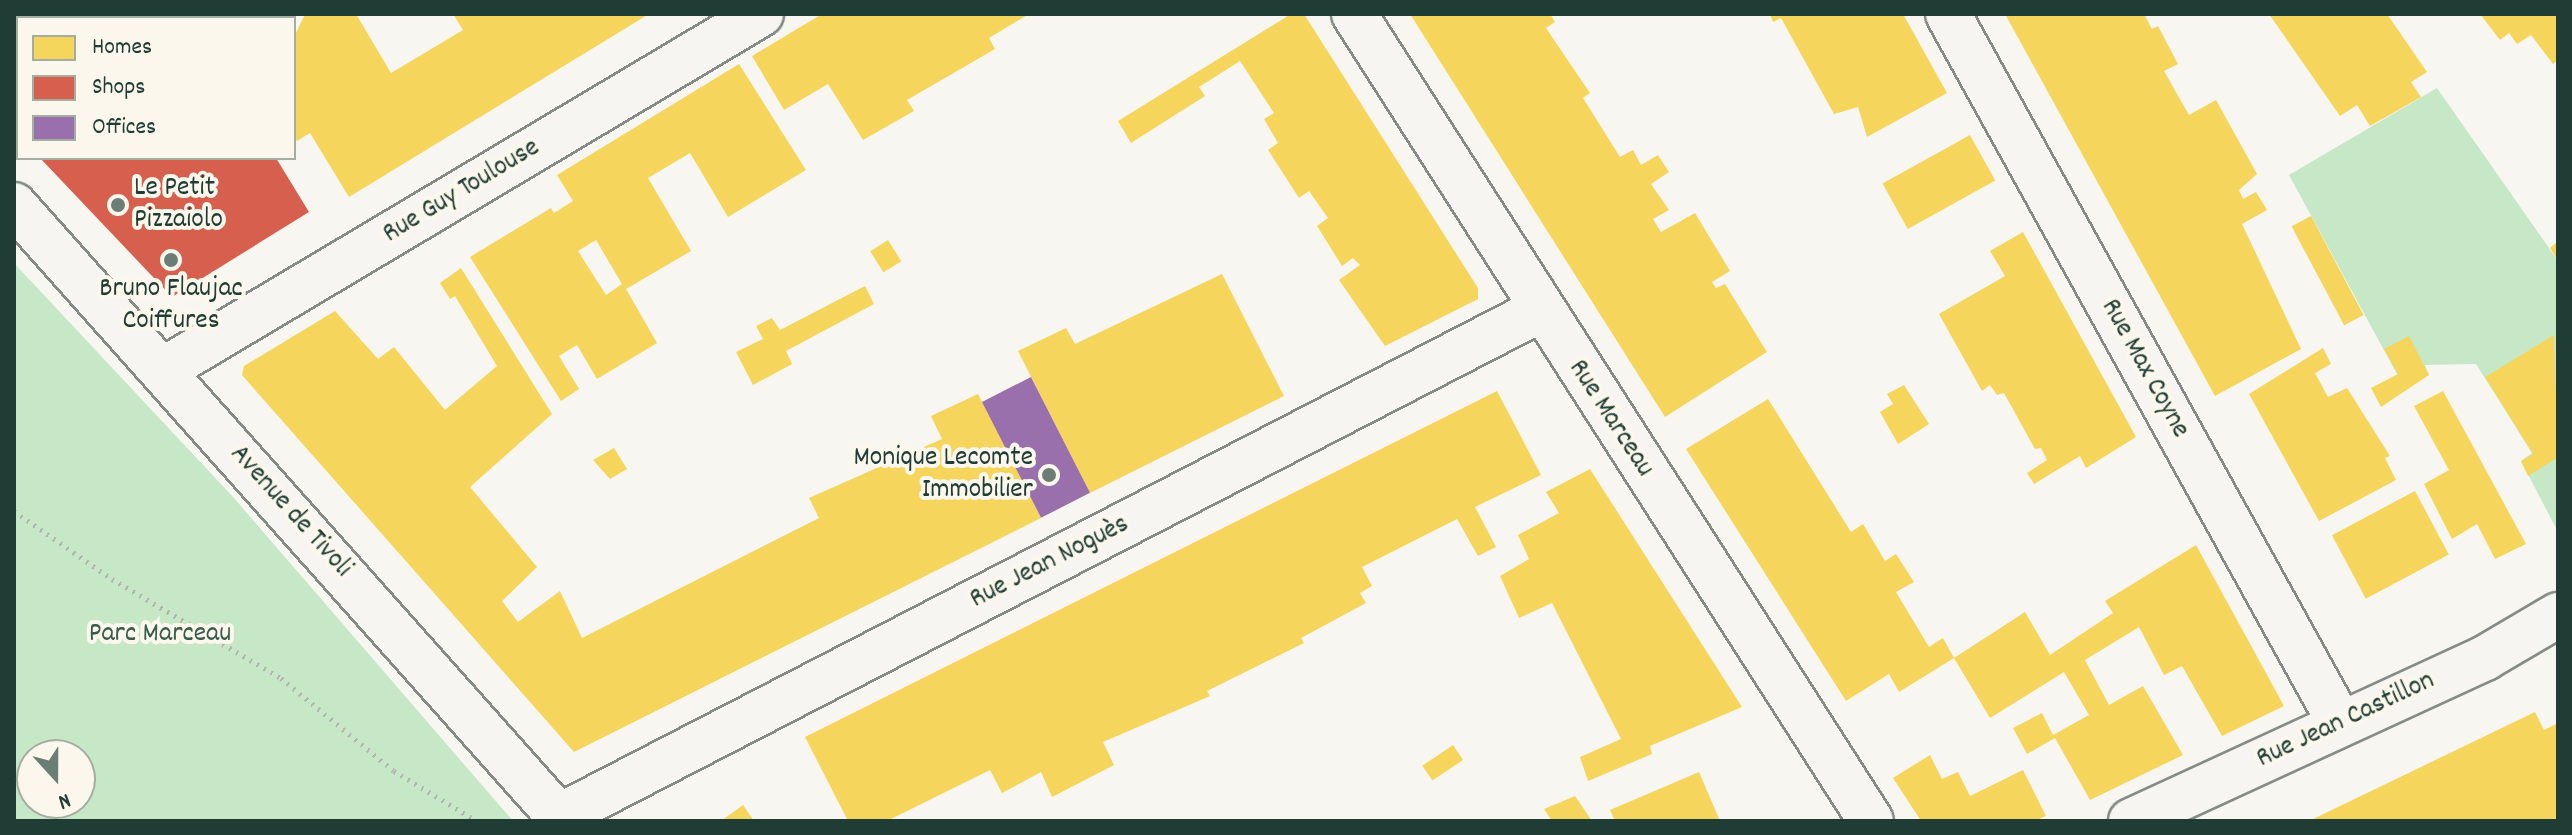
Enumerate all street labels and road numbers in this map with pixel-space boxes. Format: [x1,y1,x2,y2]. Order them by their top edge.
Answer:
street label: Rue Guy Toulouse [378,132,546,252]
street label: Rue Max Coyne [2092,294,2196,444]
street label: Rue Marceau [1560,354,1660,484]
street label: Avenue de Tivoli [222,439,358,585]
street label: Rue Jean Noguès [965,509,1135,617]
street label: Rue Jean Castillon [2252,665,2440,777]

